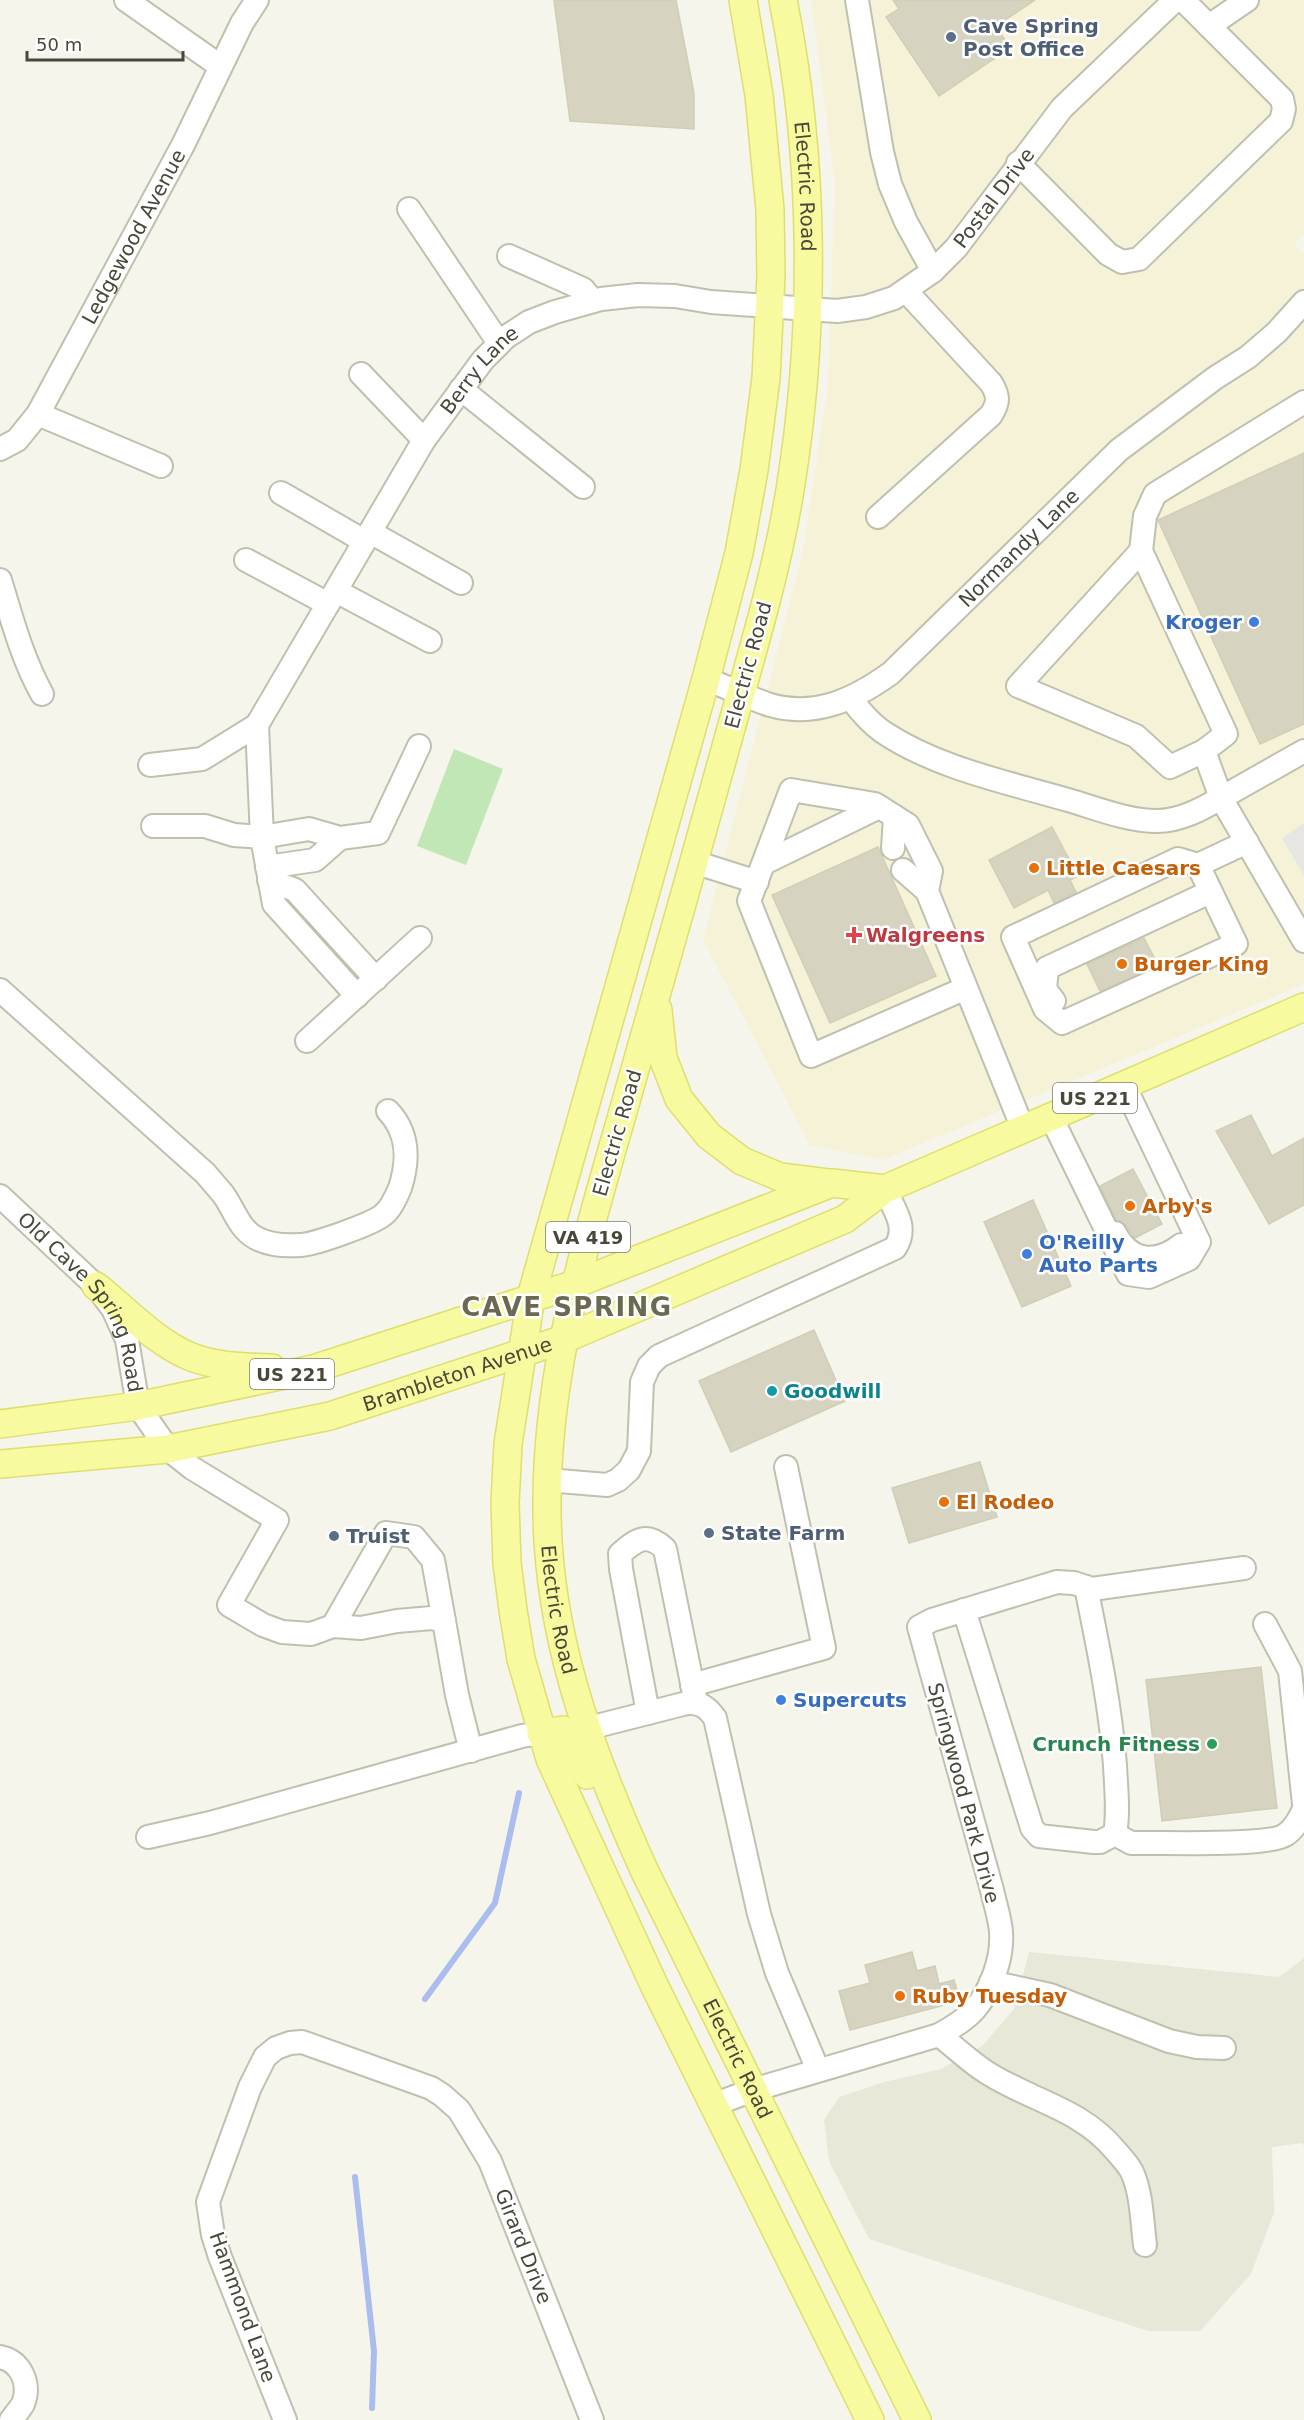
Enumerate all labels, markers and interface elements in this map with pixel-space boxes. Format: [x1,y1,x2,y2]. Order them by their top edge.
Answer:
place label: Cave Spring Post Office [963,14,1099,61]
scale bar [27,24,183,62]
marker: Cave Spring Post Office [944,30,958,44]
text: 50 m [36,34,82,55]
street label: Electric Road [789,120,820,252]
street label: Postal Drive [948,143,1040,253]
street label: Ledgewood Avenue [77,145,190,328]
street label: Berry Lane [435,320,523,419]
street label: Normandy Lane [954,484,1084,612]
street label: Electric Road [720,599,776,731]
place label: Kroger [1165,610,1242,634]
marker: Kroger [1247,615,1261,629]
place label: Little Caesars [1046,856,1201,880]
marker: Little Caesars [1027,861,1041,875]
place label: Walgreens [866,923,985,947]
marker: Walgreens [847,928,861,942]
place label: Burger King [1134,952,1269,976]
marker: Burger King [1115,957,1129,971]
street label: Electric Road [587,1067,647,1199]
road number: US 221 [1053,1083,1137,1113]
place label: Arby's [1142,1194,1213,1218]
marker: Arby's [1123,1199,1137,1213]
street label: Old Cave Spring Road [13,1207,148,1394]
road number: VA 419 [546,1222,630,1252]
place label: O'Reilly Auto Parts [1039,1230,1158,1277]
marker: O'Reilly Auto Parts [1020,1247,1034,1261]
district label: CAVE SPRING [461,1292,673,1322]
street label: Brambleton Avenue [360,1332,555,1416]
road number: US 221 [250,1359,334,1389]
place label: Goodwill [784,1379,881,1403]
marker: Goodwill [765,1384,779,1398]
place label: El Rodeo [956,1490,1054,1514]
marker: El Rodeo [937,1495,951,1509]
place label: State Farm [721,1521,845,1545]
place label: Truist [346,1524,410,1548]
marker: State Farm [702,1526,716,1540]
marker: Truist [327,1529,341,1543]
street label: Electric Road [536,1544,582,1677]
street label: Springwood Park Drive [923,1680,1005,1906]
place label: Supercuts [793,1688,907,1712]
marker: Supercuts [774,1693,788,1707]
place label: Crunch Fitness [1032,1732,1200,1756]
marker: Crunch Fitness [1205,1737,1219,1751]
place label: Ruby Tuesday [912,1984,1067,2008]
marker: Ruby Tuesday [893,1989,907,2003]
street label: Electric Road [698,1995,778,2123]
street label: Girard Drive [490,2185,557,2307]
street label: Hammond Lane [205,2228,281,2386]

